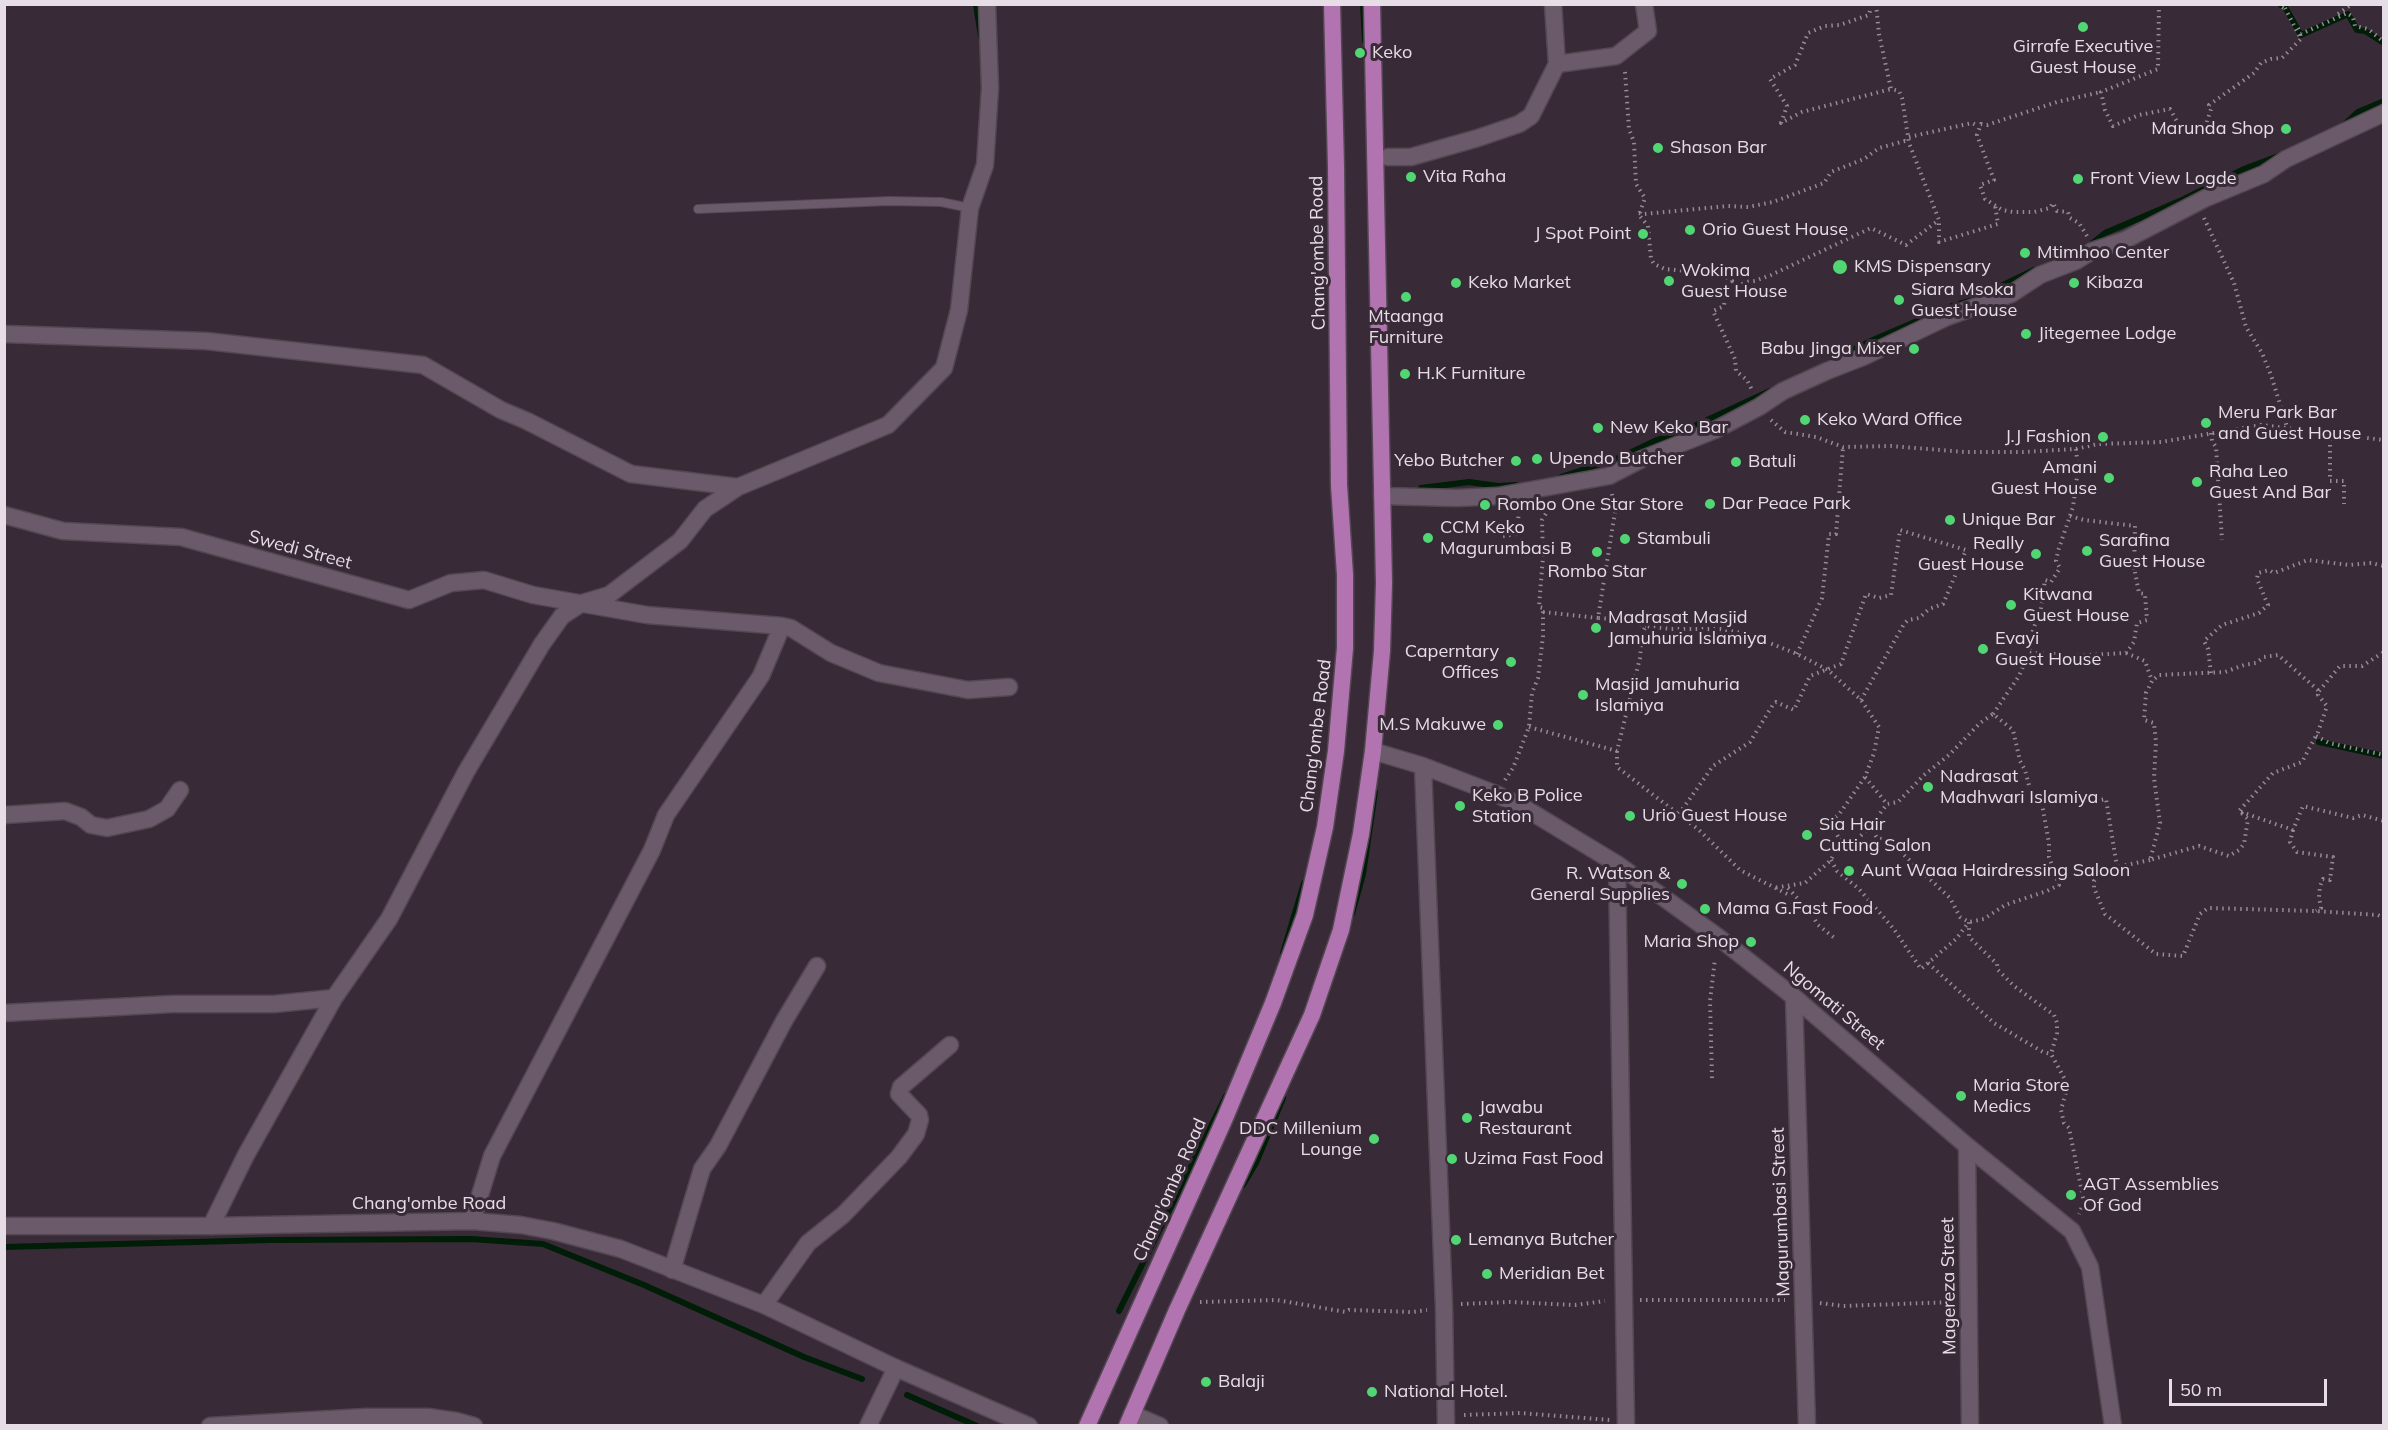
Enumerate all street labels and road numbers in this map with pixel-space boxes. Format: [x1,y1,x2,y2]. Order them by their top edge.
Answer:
street label: Chang'ombe Road [1306,176,1330,330]
street label: Swedi Street [246,526,354,574]
street label: Chang'ombe Road [1296,658,1336,814]
street label: Ngomati Street [1779,957,1889,1055]
street label: Chang'ombe Road [1129,1115,1211,1265]
street label: Magurumbasi Street [1767,1127,1795,1297]
street label: Chang'ombe Road [352,1193,506,1215]
street label: Magereza Street [1937,1217,1961,1355]

